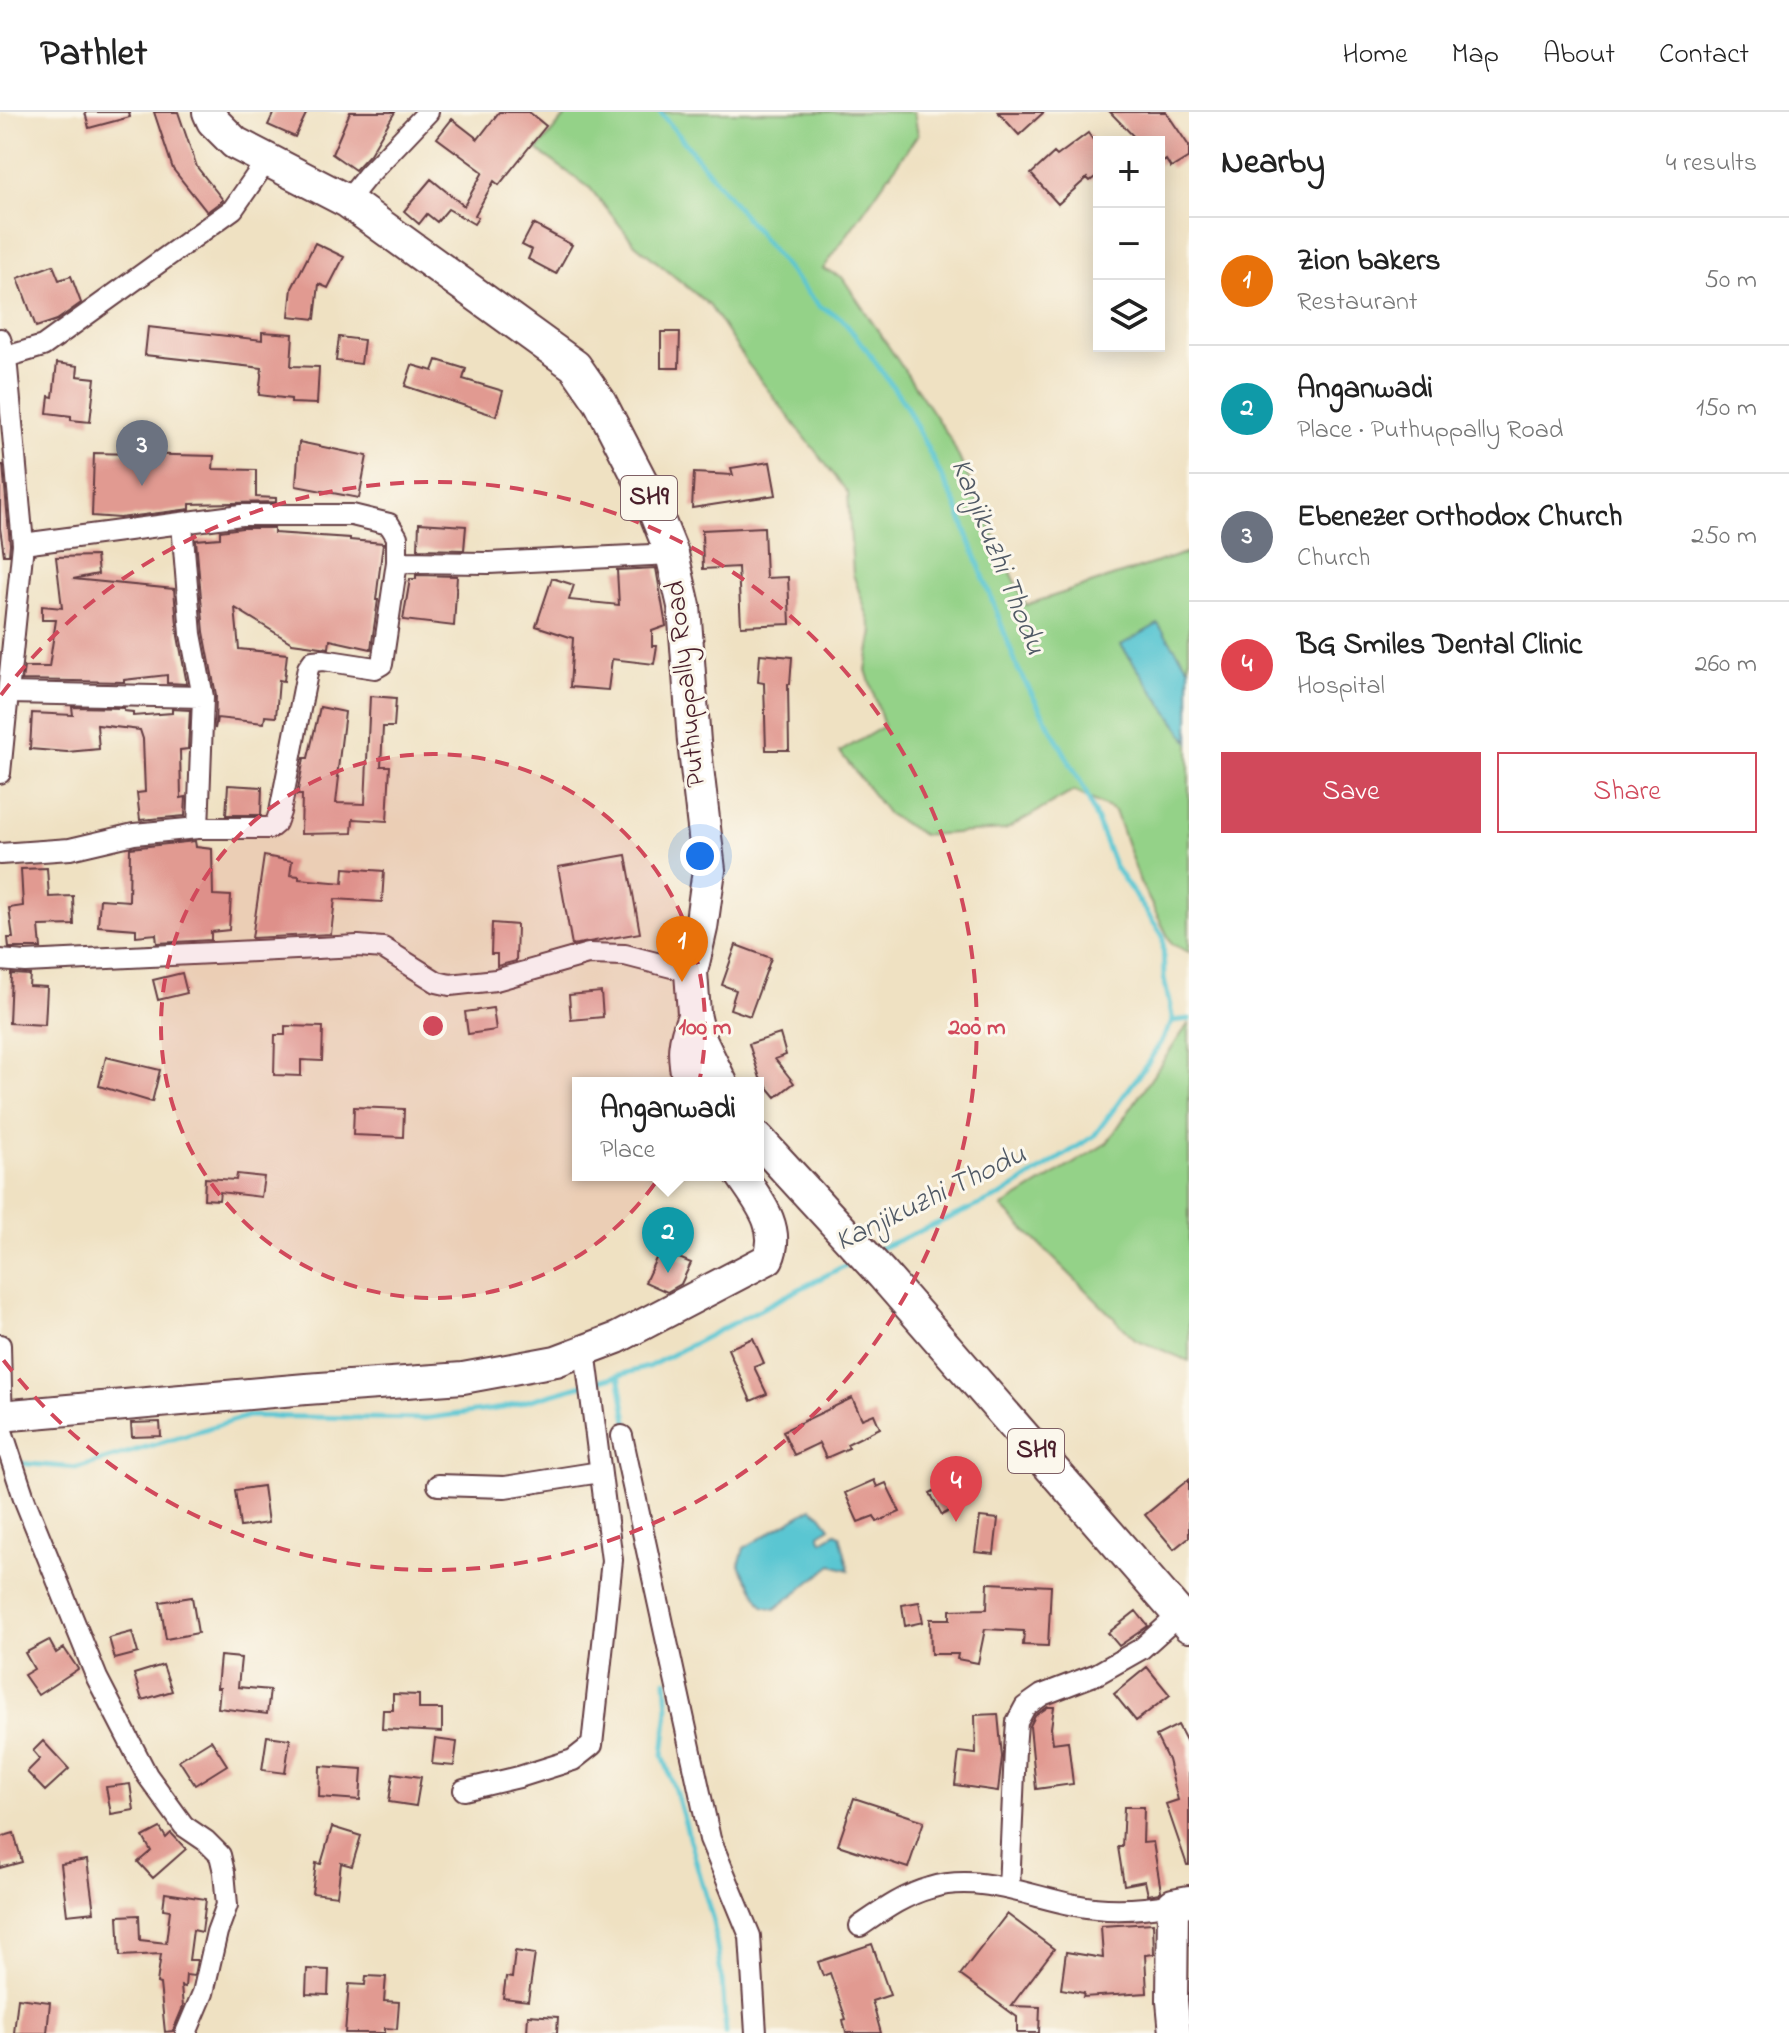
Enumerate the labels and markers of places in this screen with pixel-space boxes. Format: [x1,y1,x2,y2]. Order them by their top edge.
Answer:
pin: 3 [116,420,168,486]
pin: 1 [656,916,708,982]
centre of rings [419,1012,447,1040]
pin: 2 [642,1207,694,1273]
pin: 4 [930,1456,982,1522]

